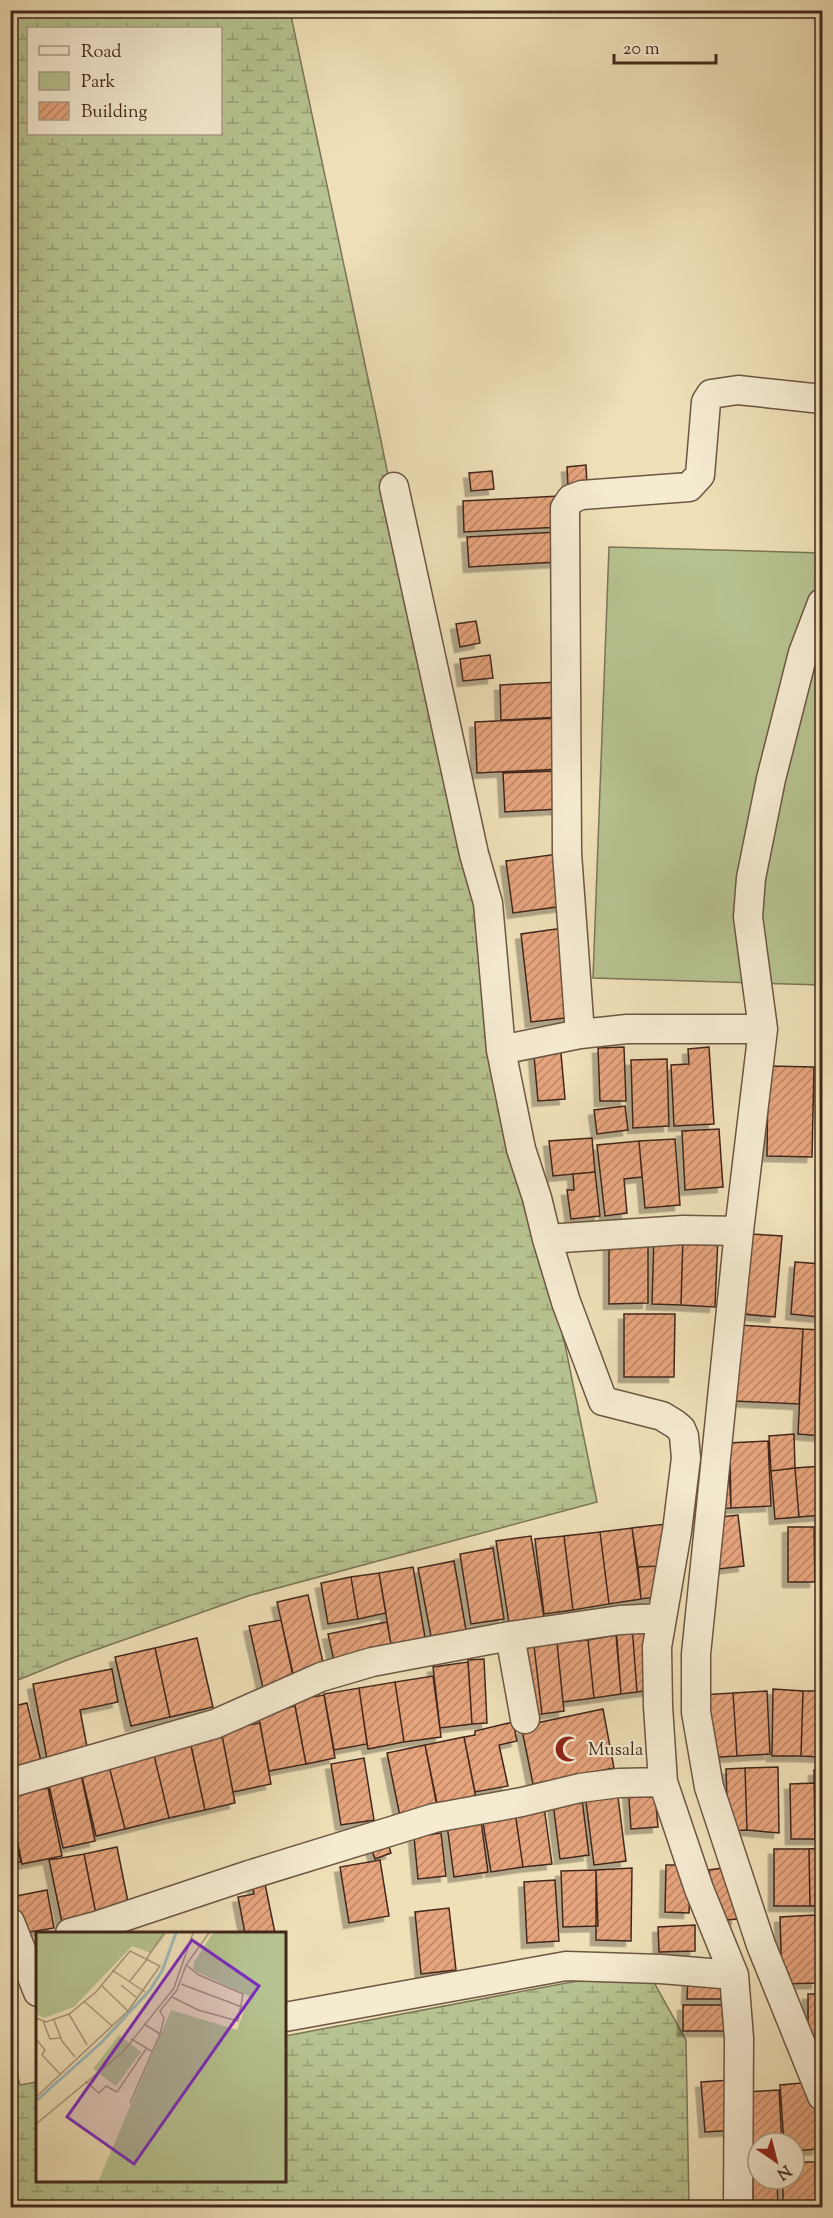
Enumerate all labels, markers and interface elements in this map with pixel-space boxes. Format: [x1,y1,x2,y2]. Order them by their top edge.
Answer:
legend [27,27,222,135]
scale bar [614,27,716,65]
text: 20 m [623,37,660,63]
text: Road [81,40,121,66]
text: Park [81,70,116,96]
text: Building [81,100,147,126]
mosque icon: Musala [553,1734,583,1764]
place label: Musala [588,1738,643,1764]
inset map [36,1932,286,2182]
north arrow [746,2131,806,2191]
text: N [771,2158,795,2184]

